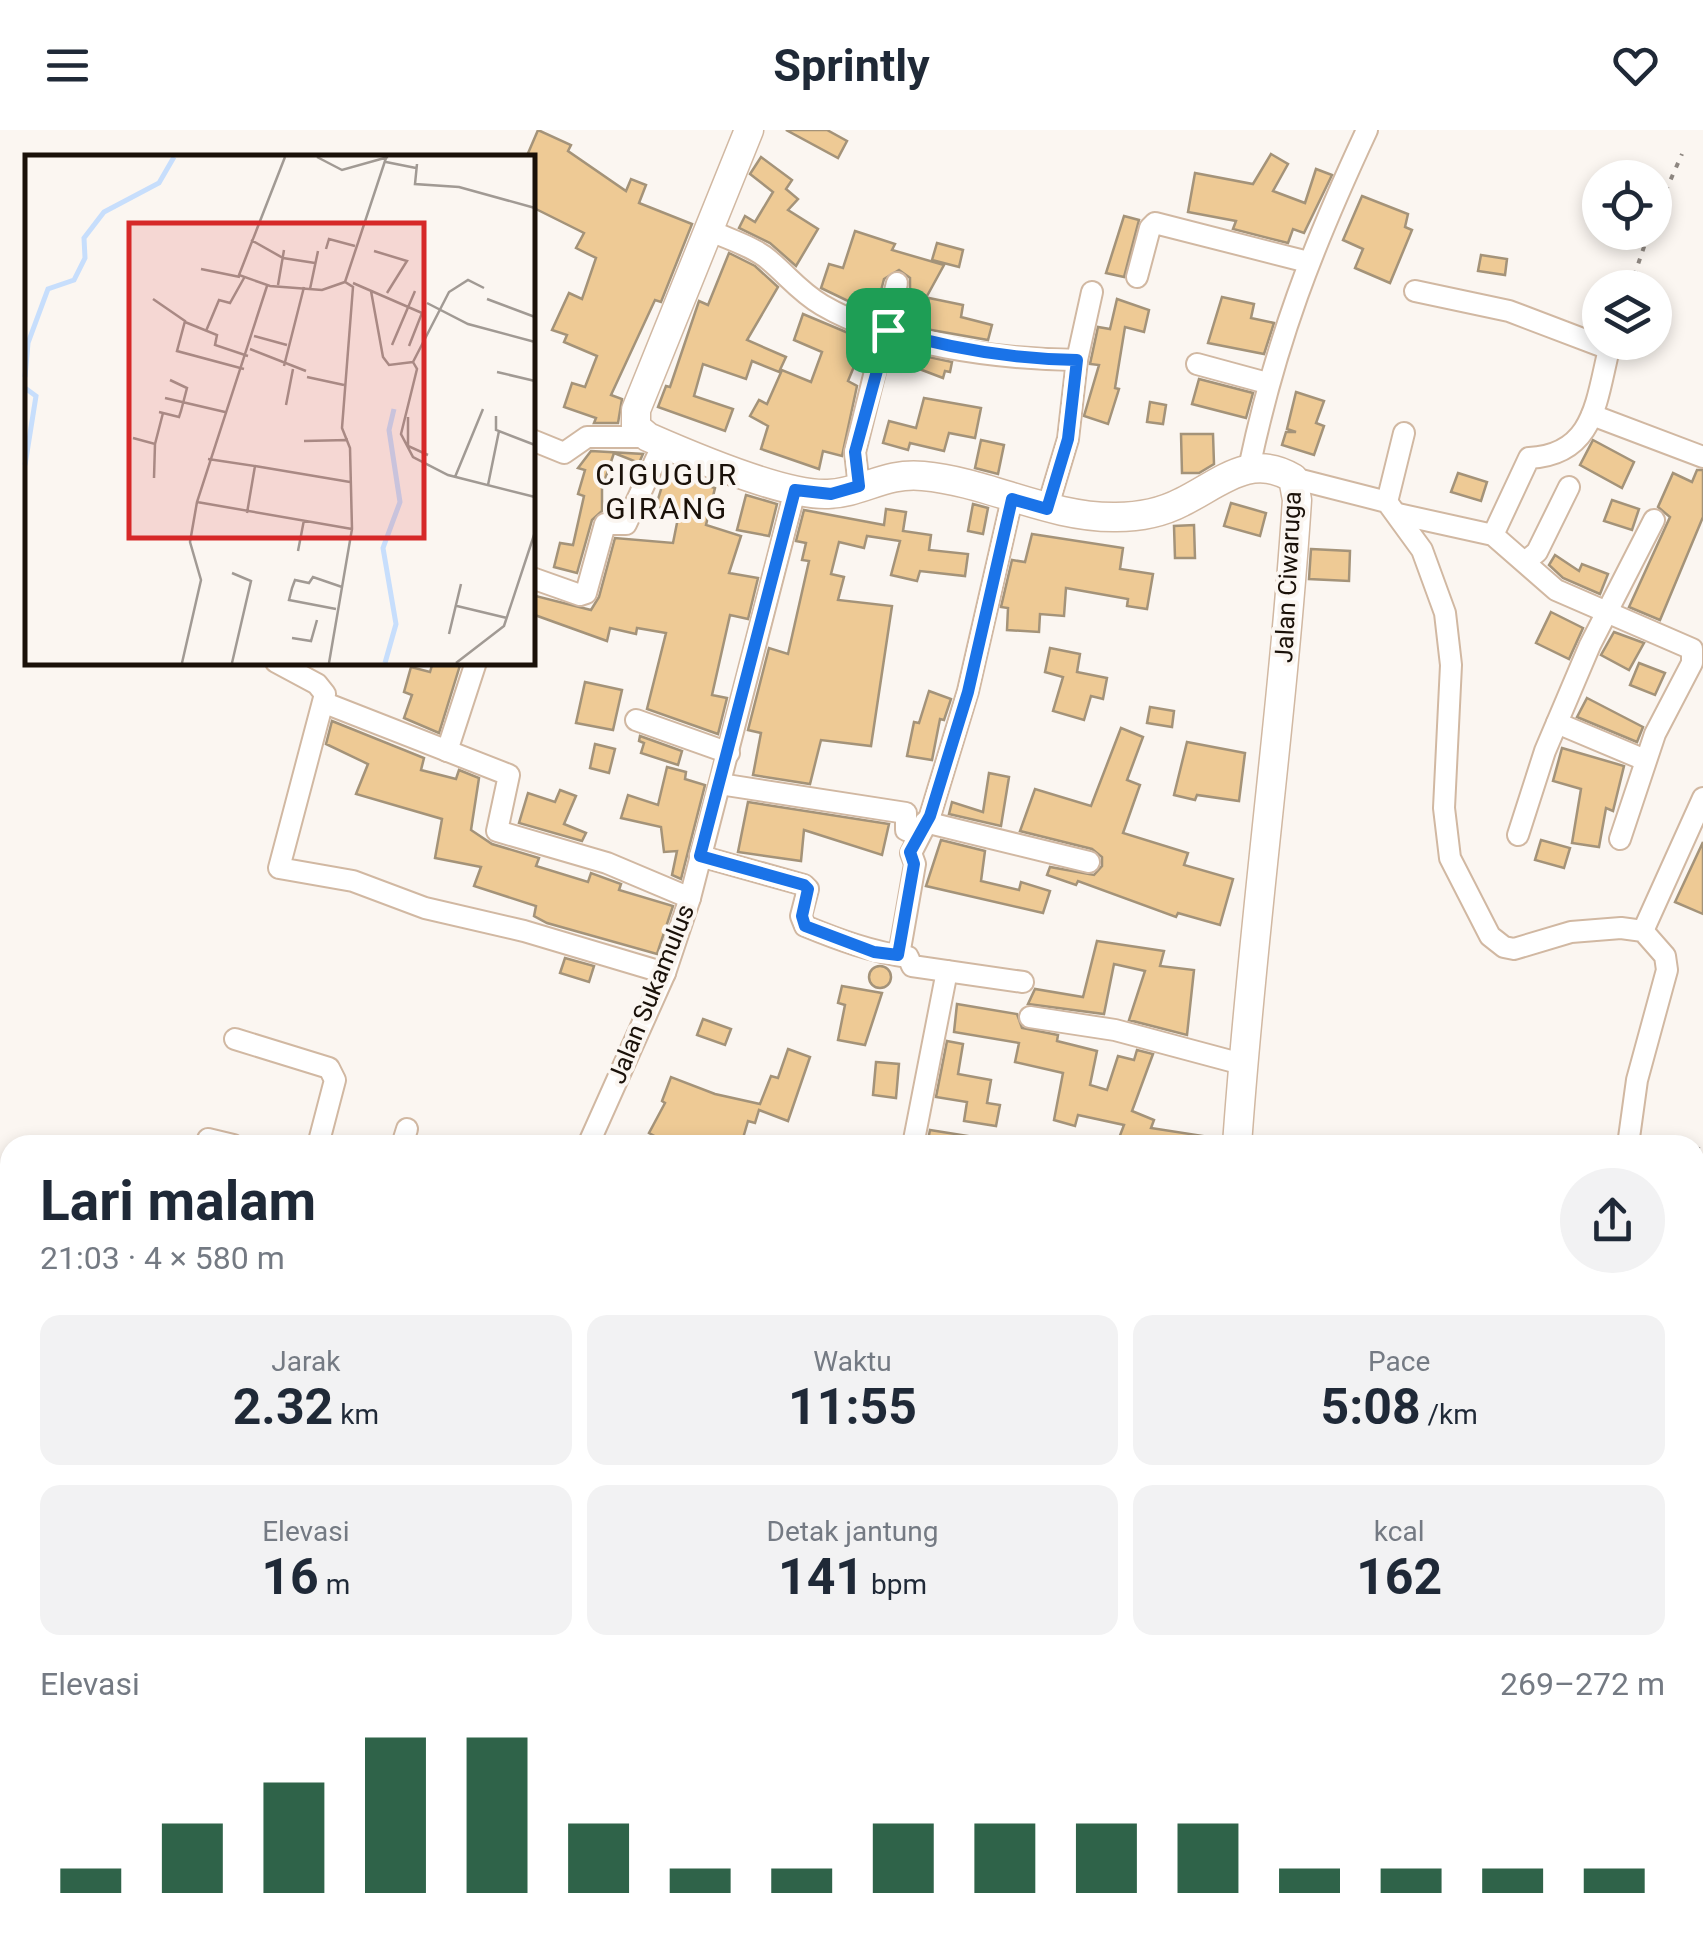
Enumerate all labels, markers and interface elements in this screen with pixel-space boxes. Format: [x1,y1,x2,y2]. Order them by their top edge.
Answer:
icon: menu [40,38,95,93]
icon: heart [1608,38,1663,93]
text: Sprintly [773,39,930,92]
inset map [25,155,535,665]
map controls [1582,160,1672,360]
button: locate [1582,160,1672,250]
button: layers [1582,270,1672,360]
pin [846,288,931,373]
icon: arrive [861,303,916,358]
district label: CIGUGUR GIRANG [595,457,739,526]
street label: Jalan Ciwaruga [1269,490,1307,664]
street label: Jalan Sukamulus [602,900,700,1088]
button: share [1560,1168,1665,1273]
text: Lari malam [40,1169,316,1233]
text: 21:03 · 4 × 580 m [40,1239,285,1277]
text: Jarak [271,1345,340,1378]
text: Waktu [813,1345,892,1378]
text: Pace [1368,1345,1430,1378]
text: 2.32 [233,1378,333,1436]
text: 11:55 [788,1378,917,1436]
text: 5:08 [1320,1378,1421,1436]
text: km [333,1398,379,1431]
text: /km [1421,1398,1478,1431]
text: Elevasi [262,1515,349,1548]
text: Detak jantung [767,1515,938,1548]
text: kcal [1374,1515,1424,1548]
text: 16 [261,1548,319,1606]
text: 141 [778,1548,864,1606]
text: 162 [1356,1548,1442,1606]
text: m [319,1568,350,1601]
text: bpm [864,1568,927,1601]
text: Elevasi [40,1665,140,1703]
text: 269–272 m [1500,1665,1665,1703]

